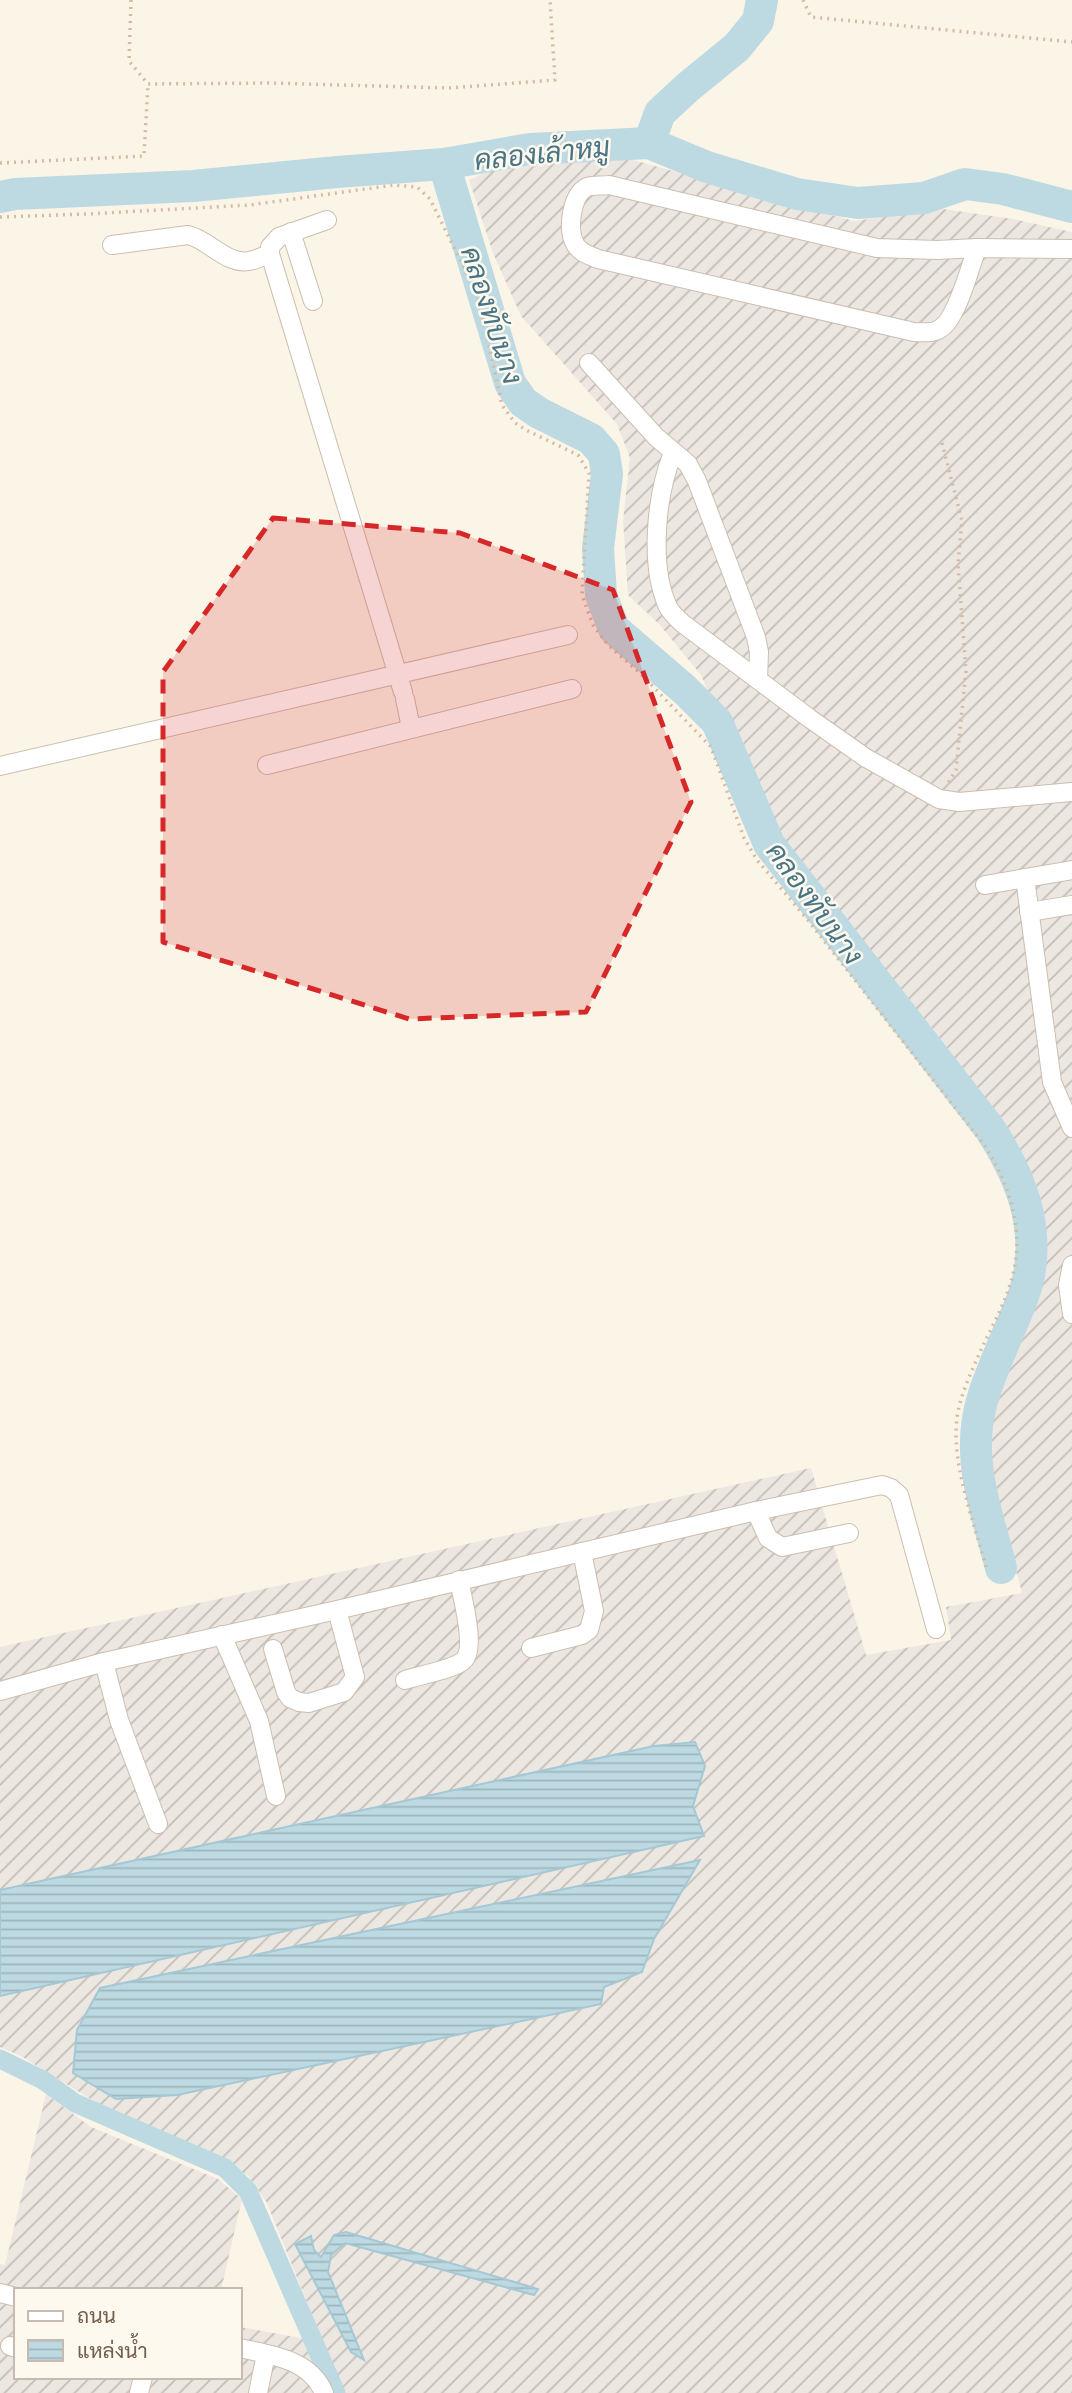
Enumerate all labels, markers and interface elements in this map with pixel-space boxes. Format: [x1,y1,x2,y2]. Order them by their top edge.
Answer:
water label: คลองเล้าหมู [472,127,612,180]
water label: คลองทับนาง [455,242,531,388]
water label: คลองทับนาง [760,835,872,970]
legend [14,2288,242,2379]
text: ถนน [77,2302,116,2327]
text: แหล่งน้ำ [77,2333,148,2362]

